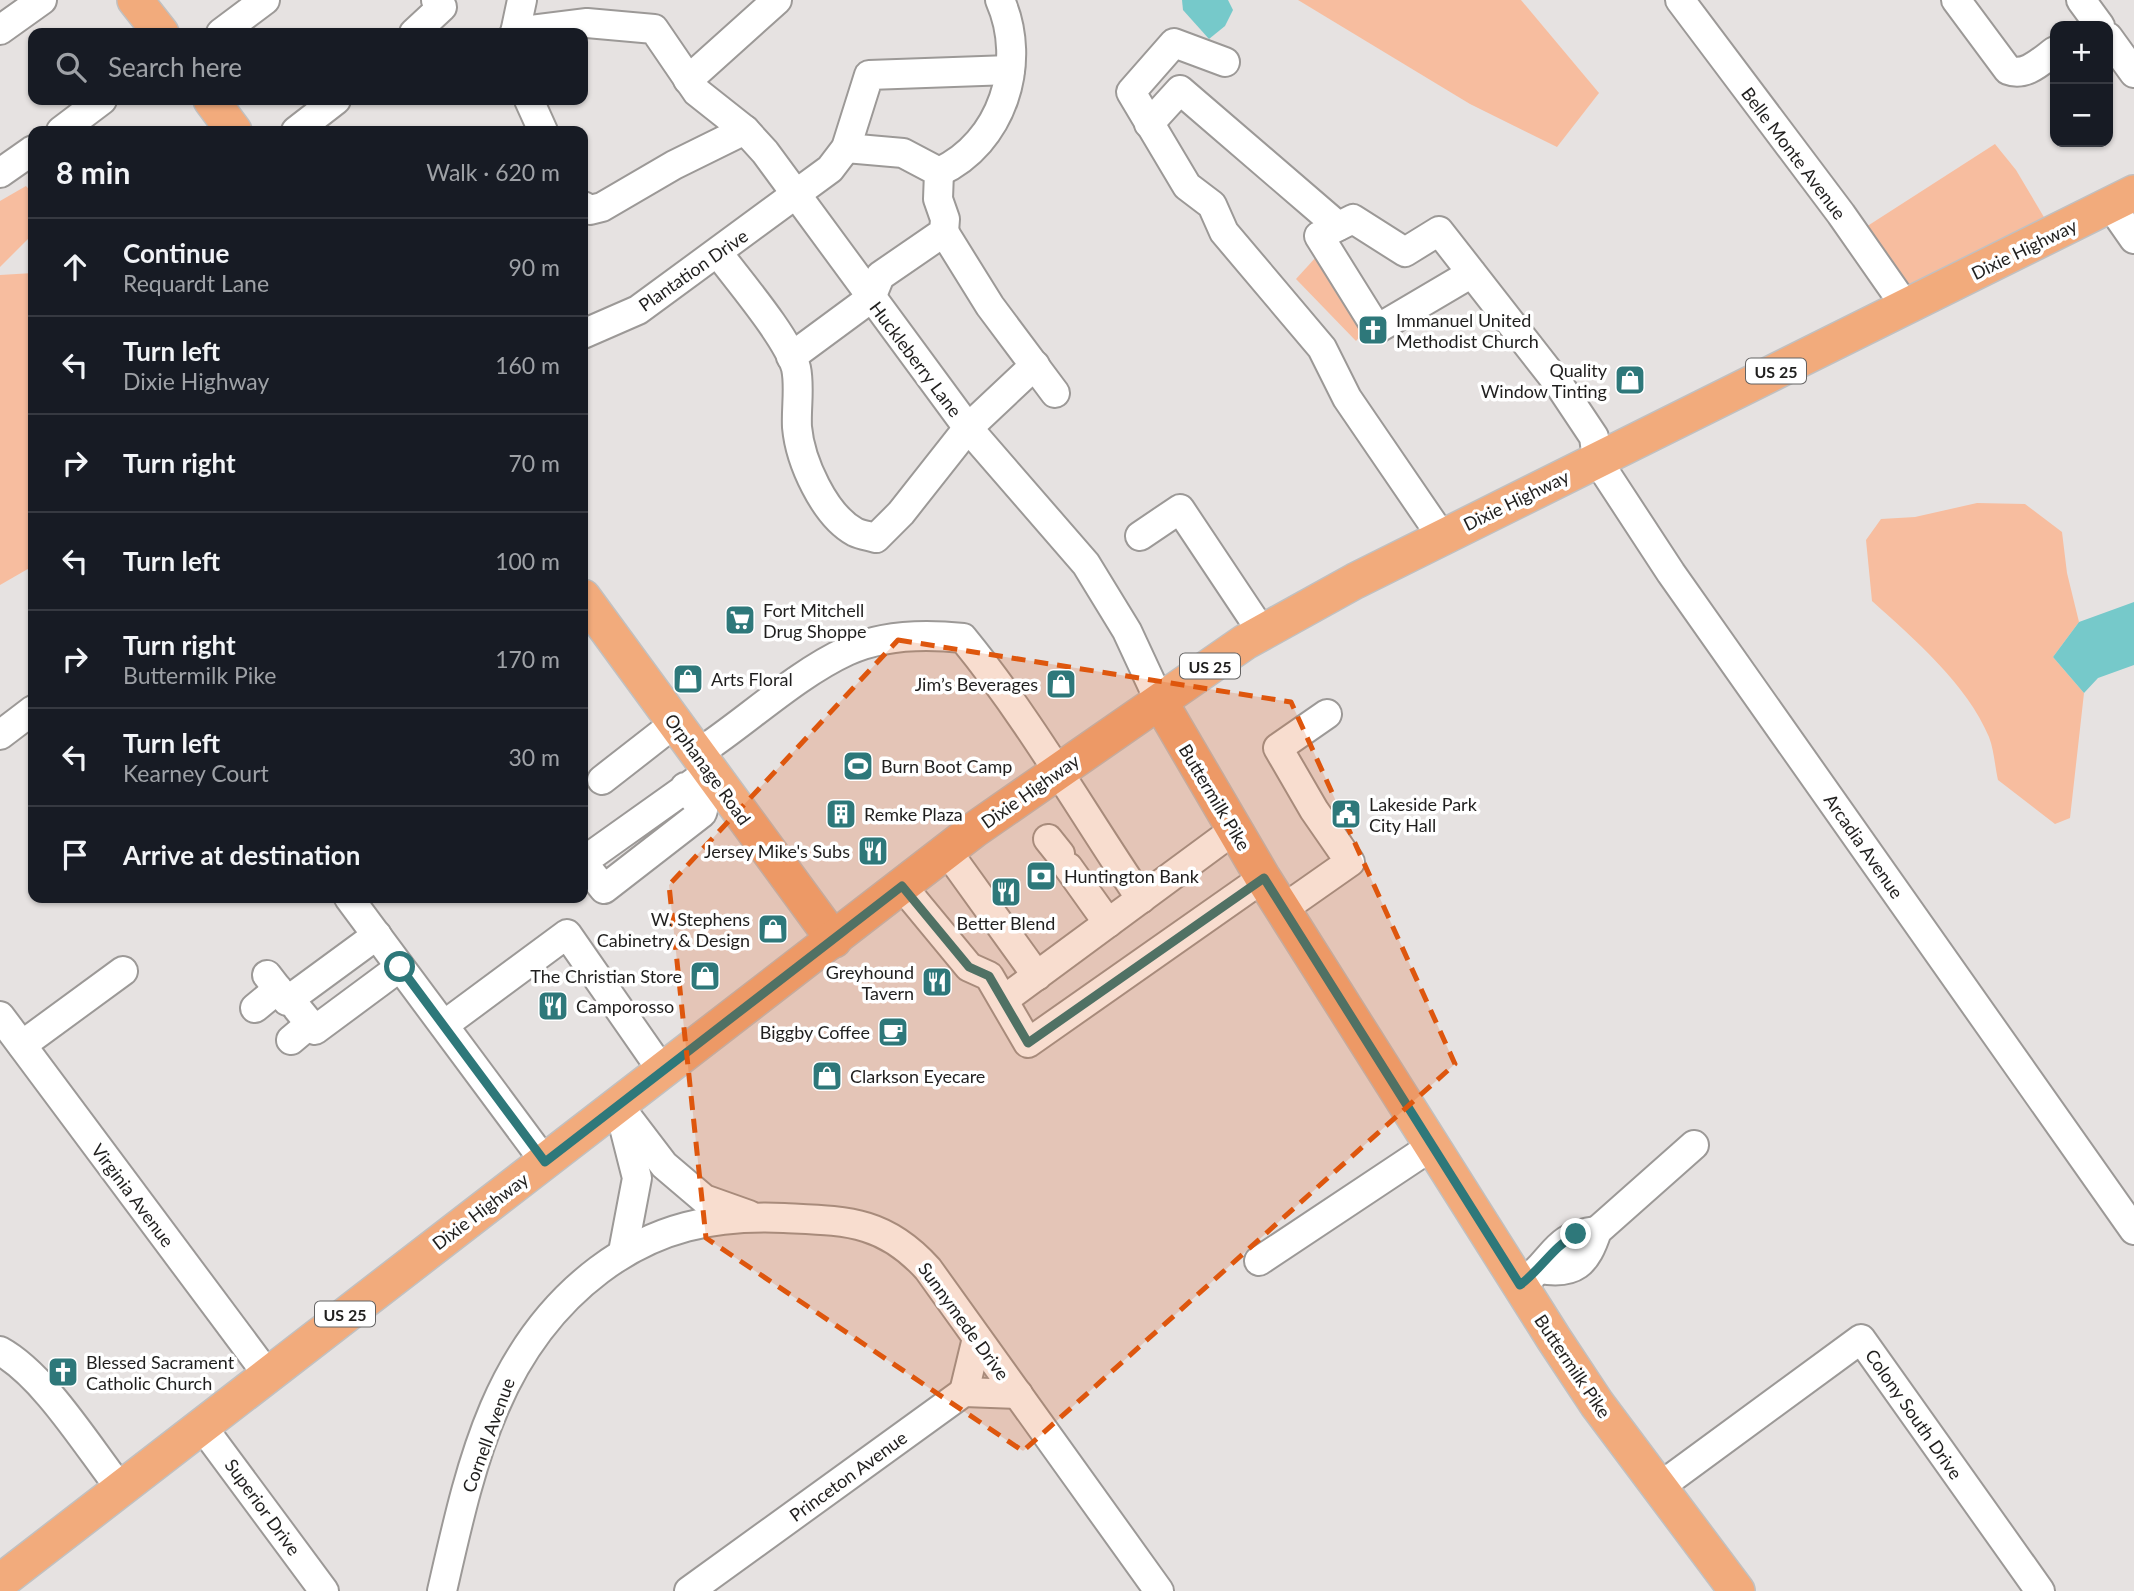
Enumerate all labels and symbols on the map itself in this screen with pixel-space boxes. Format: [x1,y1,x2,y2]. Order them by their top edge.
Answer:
street label: Belle Monte Avenue [1737,83,1851,223]
street label: Dixie Highway [1968,214,2081,284]
street label: Plantation Drive [634,224,752,316]
street label: Huckleberry Lane [865,297,967,421]
place label: Immanuel United Methodist Church [1396,309,1539,352]
church icon: Immanuel United Methodist Church [1356,313,1390,347]
road number: US 25 [1746,358,1806,384]
place label: Quality Window Tinting [1481,359,1608,402]
shop icon: Quality Window Tinting [1613,363,1647,397]
street label: Dixie Highway [1460,465,1573,535]
place label: Fort Mitchell Drug Shoppe [763,599,867,642]
supermarket icon: Fort Mitchell Drug Shoppe [723,603,757,637]
road number: US 25 [1180,653,1240,678]
shop icon: Arts Floral [671,662,705,696]
shop icon: Jim’s Beverages [1044,667,1078,701]
place label: Arts Floral [711,668,793,690]
place label: Jim’s Beverages [915,673,1038,695]
street label: Orphanage Road [660,709,756,829]
street label: Buttermilk Pike [1175,740,1255,854]
sports icon: Burn Boot Camp [841,749,875,783]
street label: Dixie Highway [977,749,1084,833]
place label: Burn Boot Camp [881,755,1012,777]
street label: Arcadia Avenue [1820,789,1908,903]
place label: Lakeside Park City Hall [1369,793,1478,836]
building icon: Remke Plaza [824,797,858,831]
public building icon: Lakeside Park City Hall [1329,797,1363,831]
place label: Remke Plaza [864,803,963,825]
restaurant icon: Jersey Mike's Subs [856,834,890,868]
place label: Jersey Mike's Subs [704,840,850,862]
bank icon: Huntington Bank [1024,859,1058,893]
place label: Huntington Bank [1064,865,1200,887]
restaurant icon: Better Blend [989,875,1023,909]
place label: W. Stephens Cabinetry & Design [597,908,750,951]
shop icon: W. Stephens Cabinetry & Design [756,912,790,946]
place label: Better Blend [957,912,1055,934]
route start [384,951,415,982]
shop icon: The Christian Store [688,959,722,993]
place label: Greyhound Tavern [826,961,914,1004]
place label: The Christian Store [530,965,682,987]
restaurant icon: Greyhound Tavern [920,965,954,999]
restaurant icon: Camporosso [536,989,570,1023]
place label: Camporosso [576,995,674,1017]
cafe icon: Biggby Coffee [876,1015,910,1049]
place label: Biggby Coffee [760,1021,870,1043]
shop icon: Clarkson Eyecare [810,1059,844,1093]
place label: Clarkson Eyecare [850,1065,985,1087]
street label: Virginia Avenue [87,1139,179,1251]
street label: Dixie Highway [428,1167,533,1254]
route end [1560,1218,1591,1249]
street label: Sunnymede Drive [914,1258,1014,1384]
road number: US 25 [315,1302,375,1326]
street label: Buttermilk Pike [1530,1310,1616,1422]
street label: Colony South Drive [1861,1345,1967,1483]
place label: Blessed Sacrament Catholic Church [86,1351,235,1394]
church icon: Blessed Sacrament Catholic Church [46,1355,80,1389]
street label: Cornell Avenue [457,1375,519,1495]
street label: Princeton Avenue [785,1426,911,1526]
street label: Superior Drive [221,1454,305,1560]

